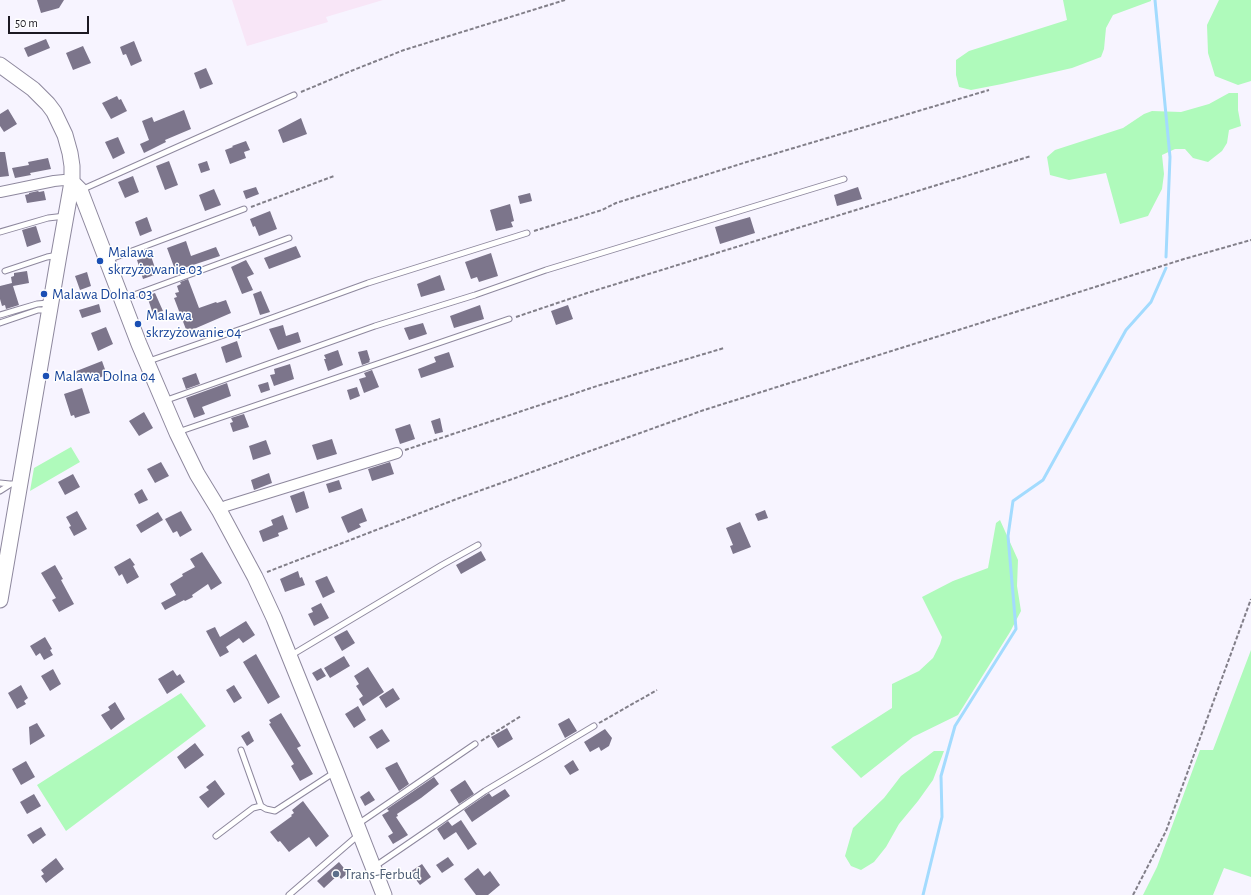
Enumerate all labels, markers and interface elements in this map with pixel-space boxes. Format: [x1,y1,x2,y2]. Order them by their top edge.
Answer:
scale bar [10,8,91,34]
text: 50 m [15,17,38,29]
place label: Malawa skrzyżowanie 03 [108,243,202,278]
marker: Malawa skrzyżowanie 03 [95,256,105,266]
place label: Malawa Dolna 03 [52,285,152,303]
marker: Malawa Dolna 03 [39,289,49,299]
place label: Malawa skrzyżowanie 04 [146,306,241,341]
marker: Malawa skrzyżowanie 04 [133,319,143,329]
place label: Malawa Dolna 04 [54,367,155,385]
marker: Malawa Dolna 04 [41,371,51,381]
place label: Trans-Ferbud [344,865,420,883]
marker: Trans-Ferbud [331,869,341,879]

